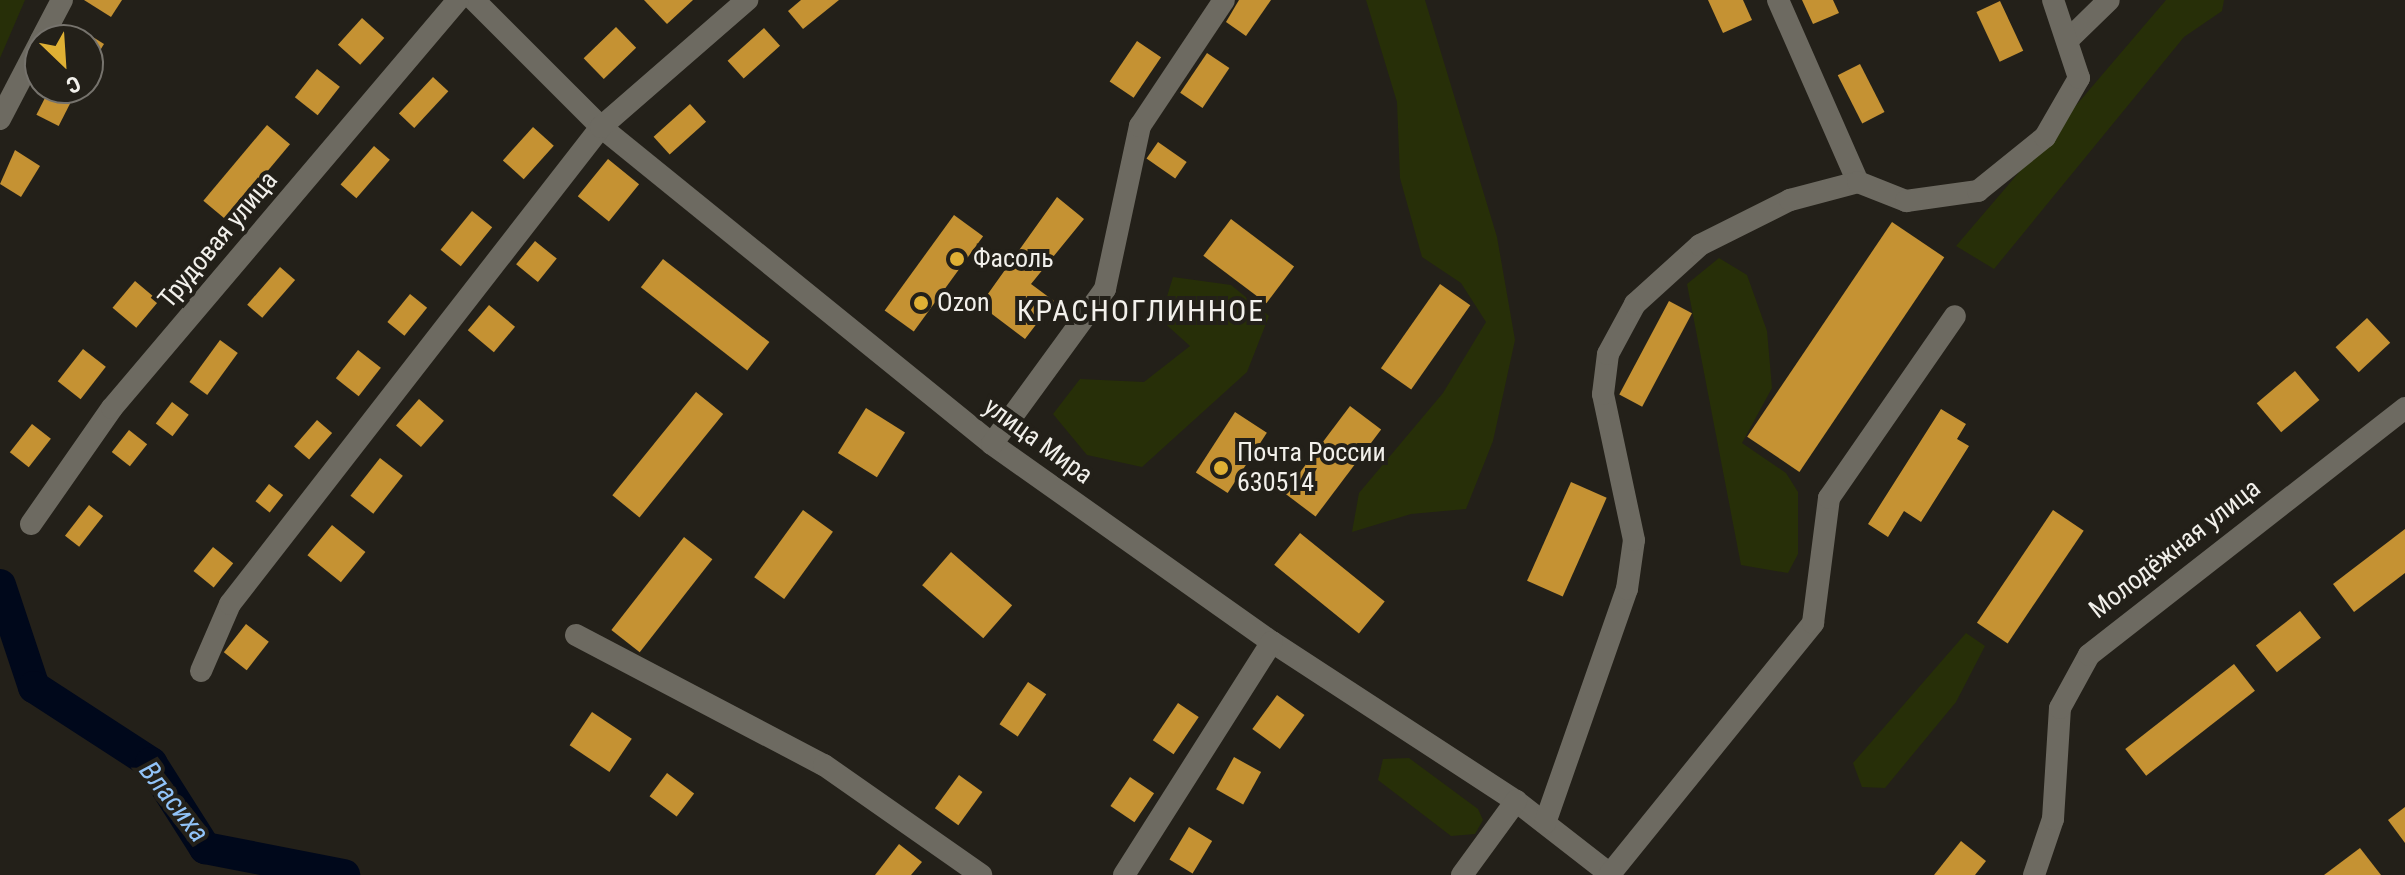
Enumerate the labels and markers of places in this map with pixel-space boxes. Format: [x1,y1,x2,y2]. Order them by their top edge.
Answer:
place label: Фасоль [973,243,1054,275]
marker: Фасоль [948,250,966,268]
place label: Ozon [937,287,989,319]
marker: Ozon [912,294,930,312]
place label: Почта России 630514 [1237,437,1386,498]
marker: Почта России 630514 [1212,459,1230,477]

